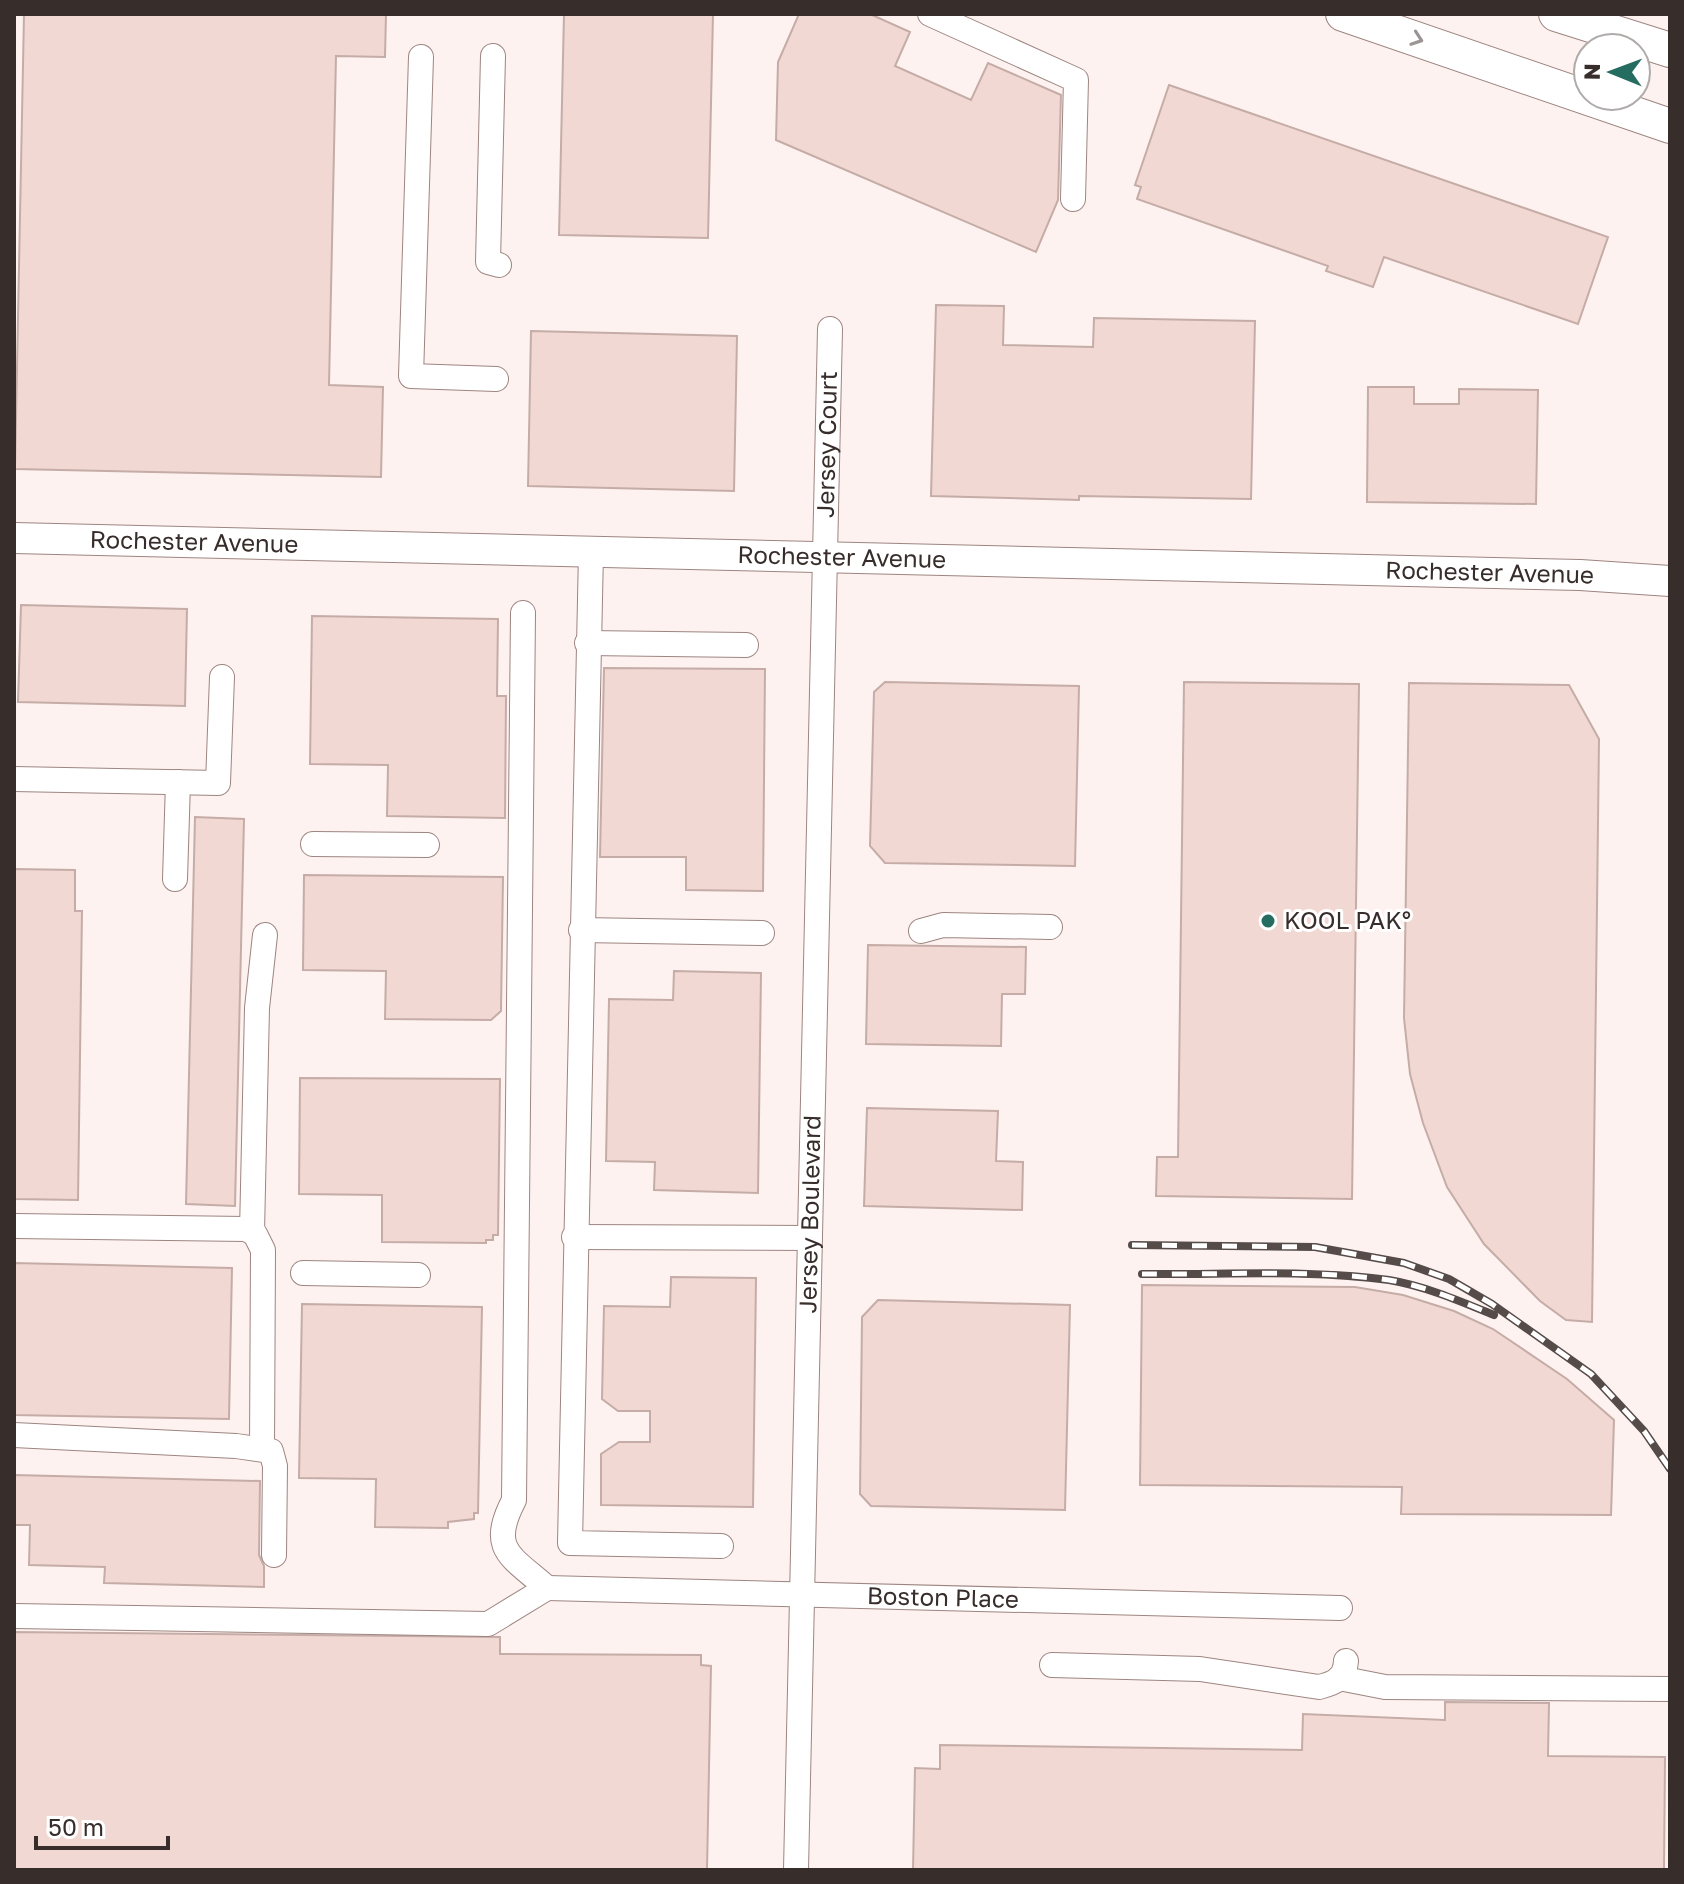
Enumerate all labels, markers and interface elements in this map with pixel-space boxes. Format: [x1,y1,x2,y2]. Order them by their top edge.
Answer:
one-way arrow [1409,30,1423,46]
north arrow [1572,32,1652,112]
text: N [1578,63,1605,80]
street label: Jersey Court [810,371,842,518]
street label: Rochester Avenue [89,524,299,558]
street label: Rochester Avenue [737,539,946,573]
street label: Rochester Avenue [1385,554,1595,589]
place label: KOOL PAK° [1284,905,1411,934]
marker: KOOL PAK° [1259,912,1277,930]
street label: Jersey Boulevard [792,1115,826,1314]
street label: Boston Place [867,1580,1019,1613]
scale bar [36,1800,168,1850]
text: 50 m [48,1812,104,1841]

